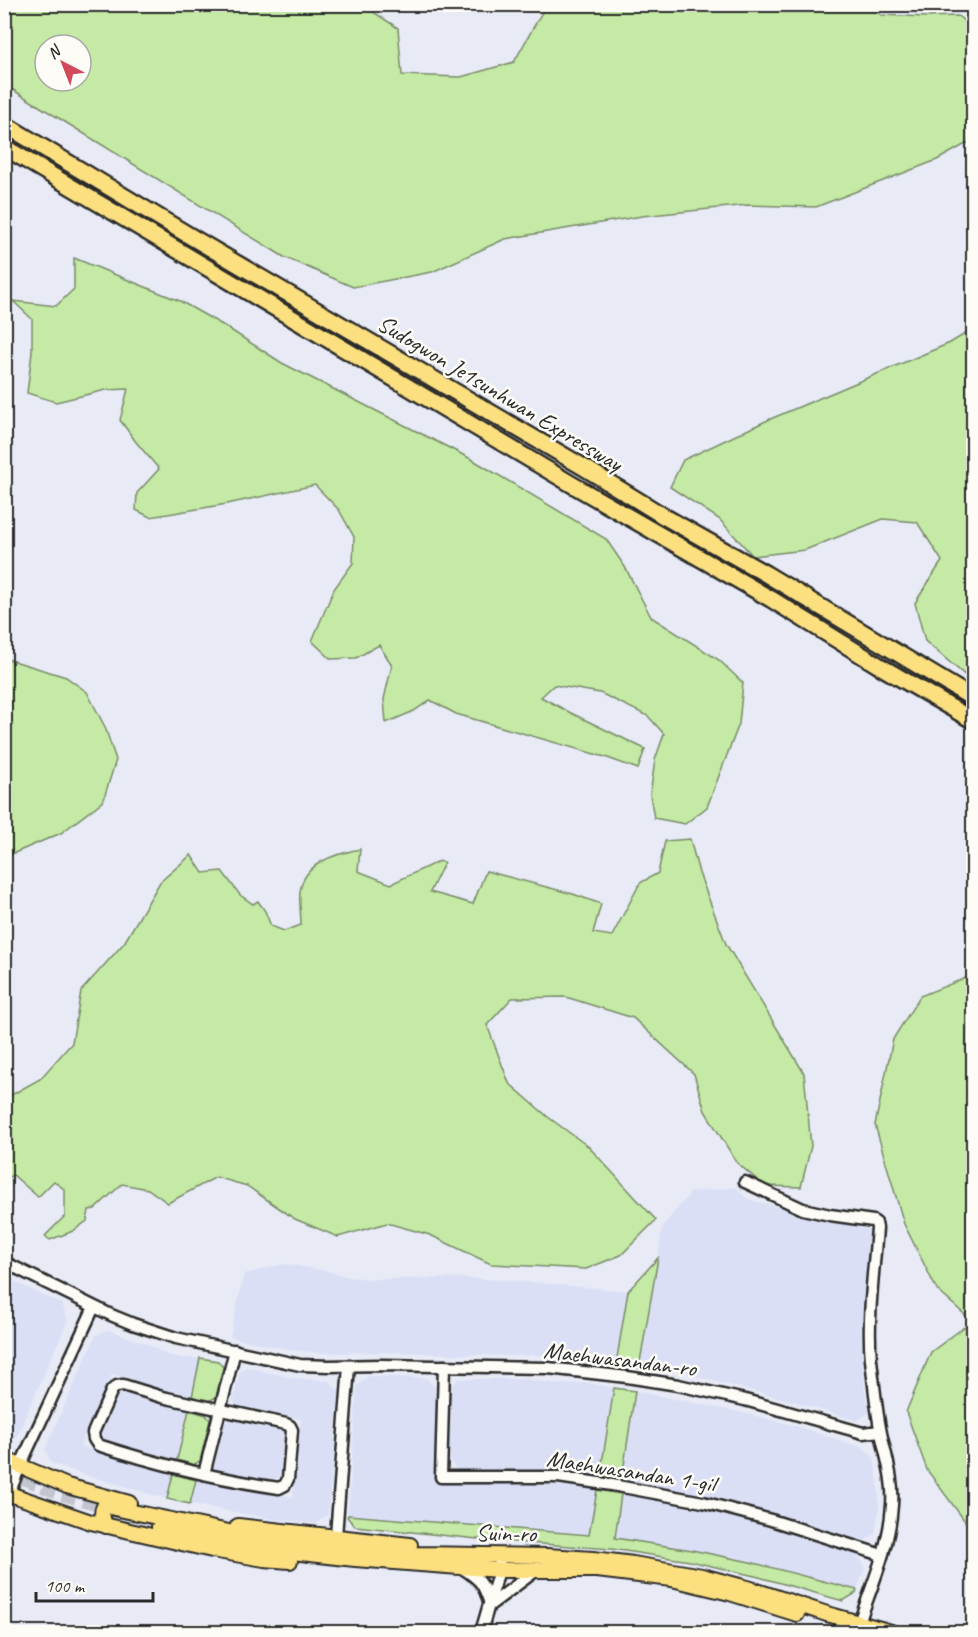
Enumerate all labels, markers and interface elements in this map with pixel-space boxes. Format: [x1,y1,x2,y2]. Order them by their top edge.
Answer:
north arrow [33,33,93,93]
text: N [43,40,66,63]
street label: Sudogwon Je1sunhwan Expressway [372,308,629,479]
street label: Maehwasandan-ro [542,1335,699,1383]
street label: Maehwasandan 1-gil [545,1443,721,1500]
street label: Suin-ro [476,1517,538,1549]
scale bar [36,1565,153,1603]
text: 100 m [45,1575,86,1597]

